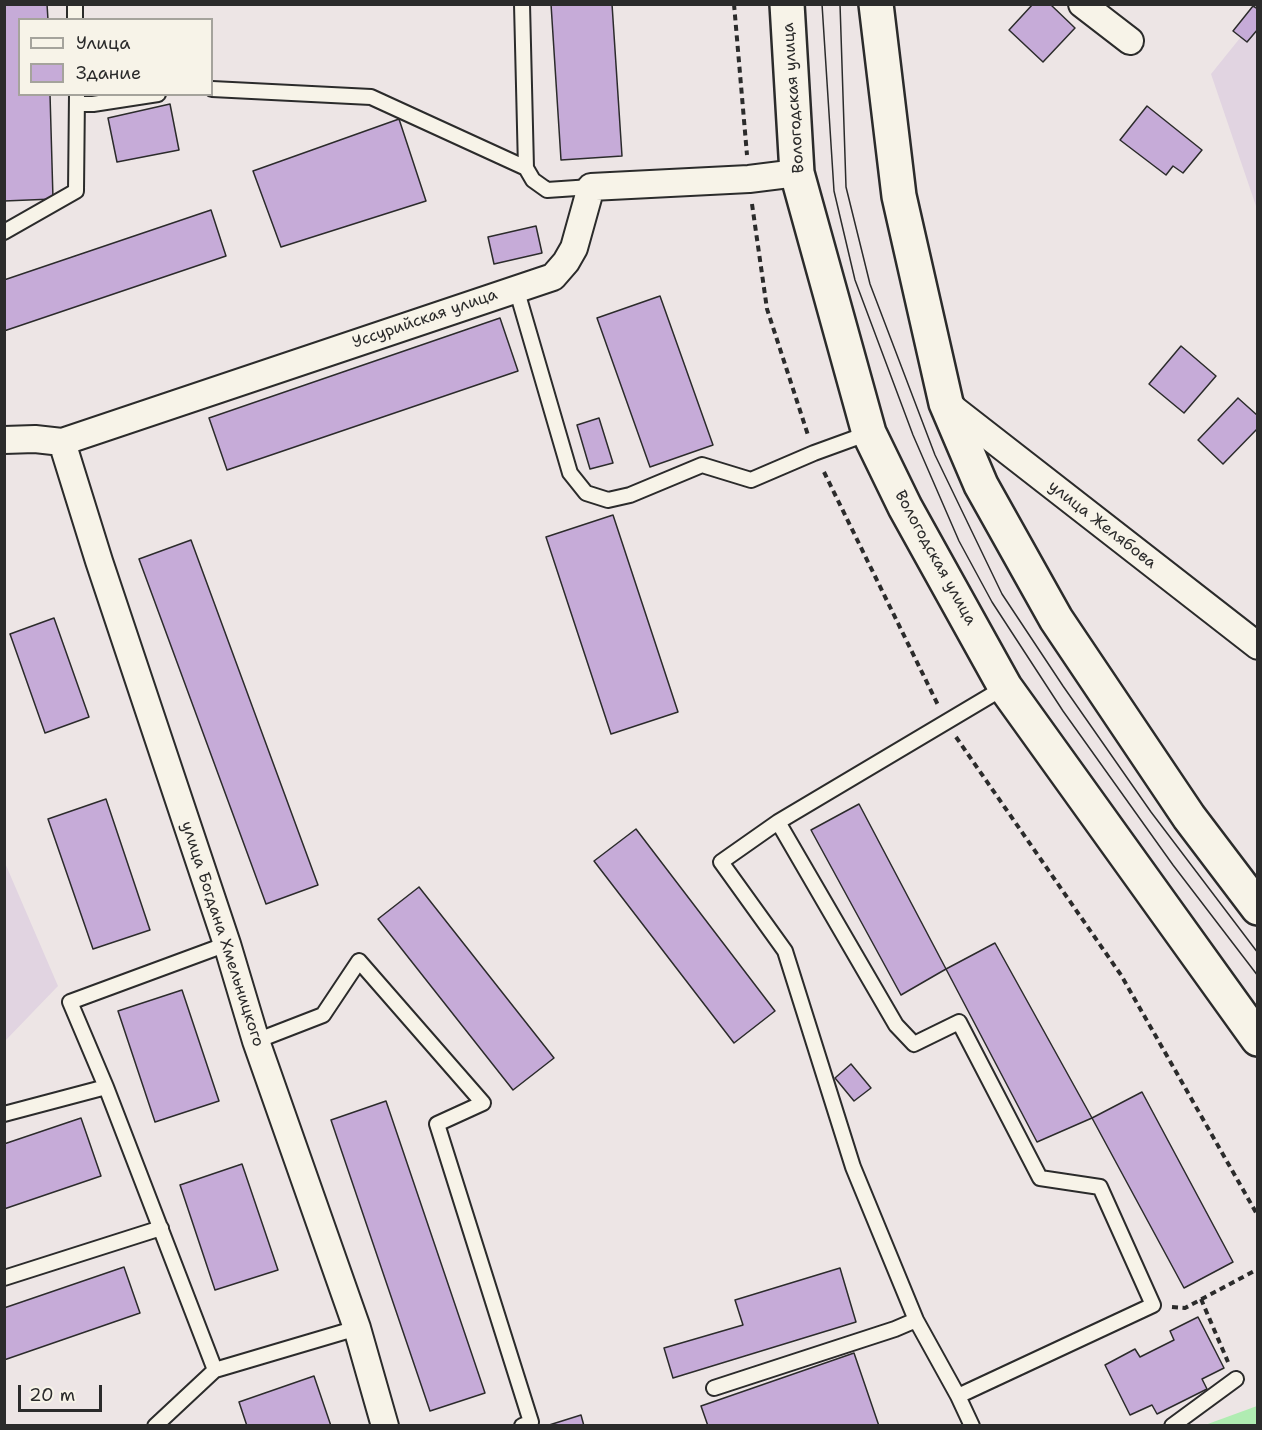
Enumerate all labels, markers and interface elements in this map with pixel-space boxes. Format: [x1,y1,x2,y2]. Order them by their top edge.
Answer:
legend [18,18,213,96]
street label: Вологодская улица [779,22,809,174]
text: Улица [76,31,130,55]
text: Здание [76,61,141,85]
street label: Уссурийская улица [350,285,500,353]
street label: улица Желябова [1044,477,1160,573]
street label: Вологодская улица [890,487,980,629]
street label: улица Богдана Хмельницкого [176,819,268,1049]
scale bar [21,1373,105,1411]
text: 20 m [29,1383,75,1407]

